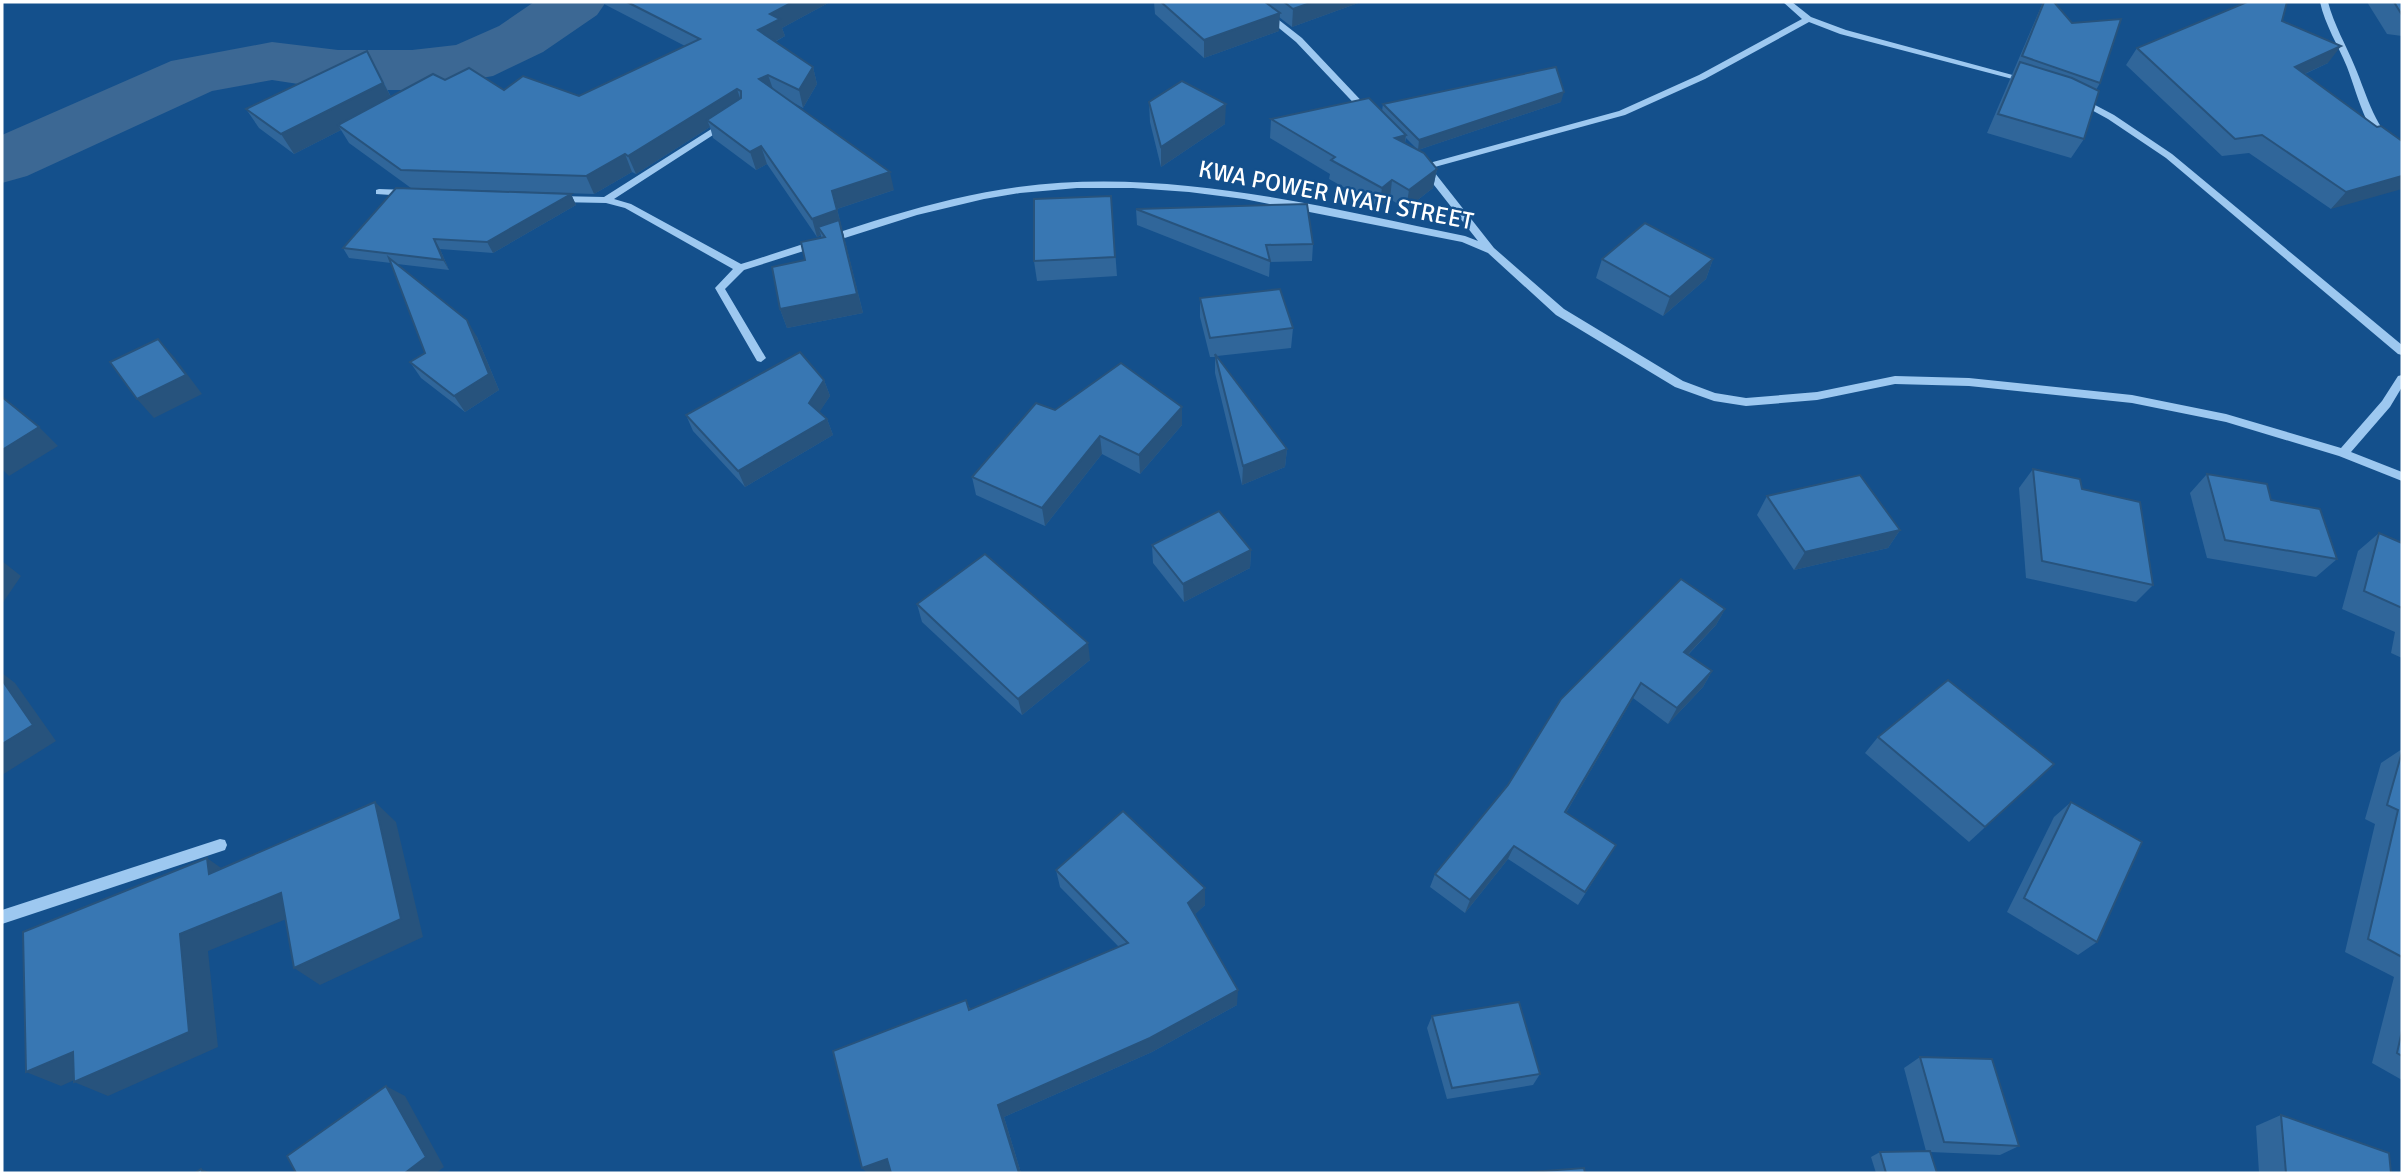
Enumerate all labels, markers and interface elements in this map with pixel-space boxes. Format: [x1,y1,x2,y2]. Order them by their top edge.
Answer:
street label: KWA POWER NYATI STREET [1196,154,1476,236]

